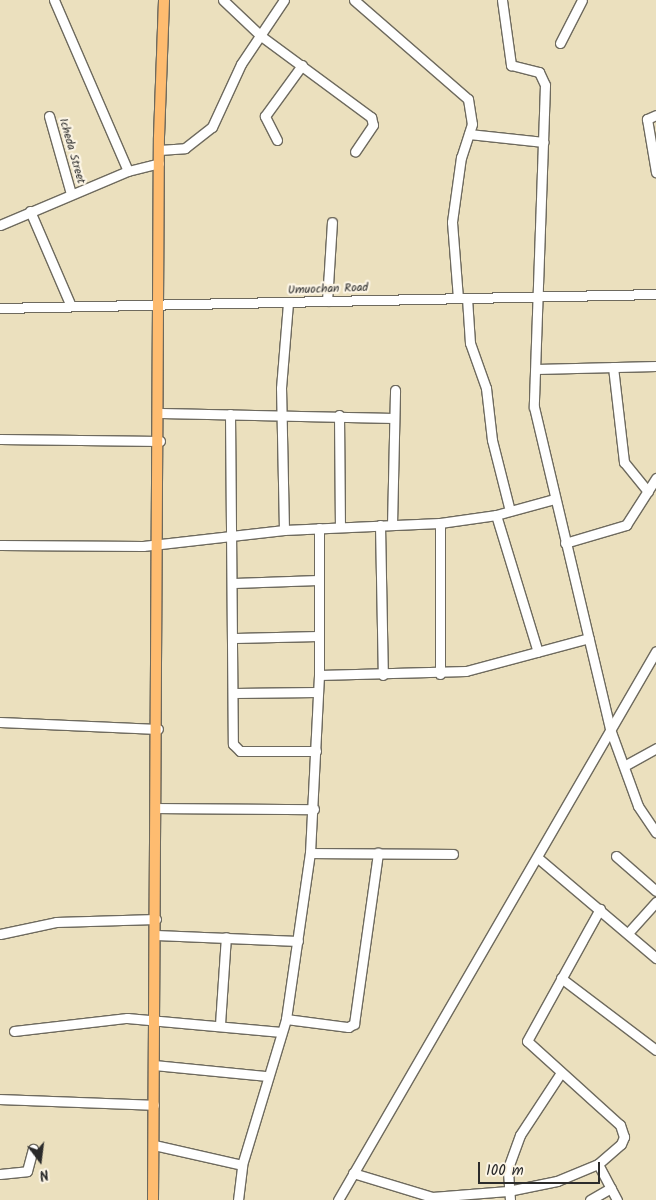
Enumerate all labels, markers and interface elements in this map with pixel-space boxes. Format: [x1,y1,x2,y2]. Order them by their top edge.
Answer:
street label: Icheda Street [56,116,88,186]
street label: Umuochan Road [287,280,369,298]
north arrow [15,1135,65,1185]
scale bar [481,1152,604,1184]
text: 100 m [486,1159,524,1183]
text: N [37,1163,51,1186]

